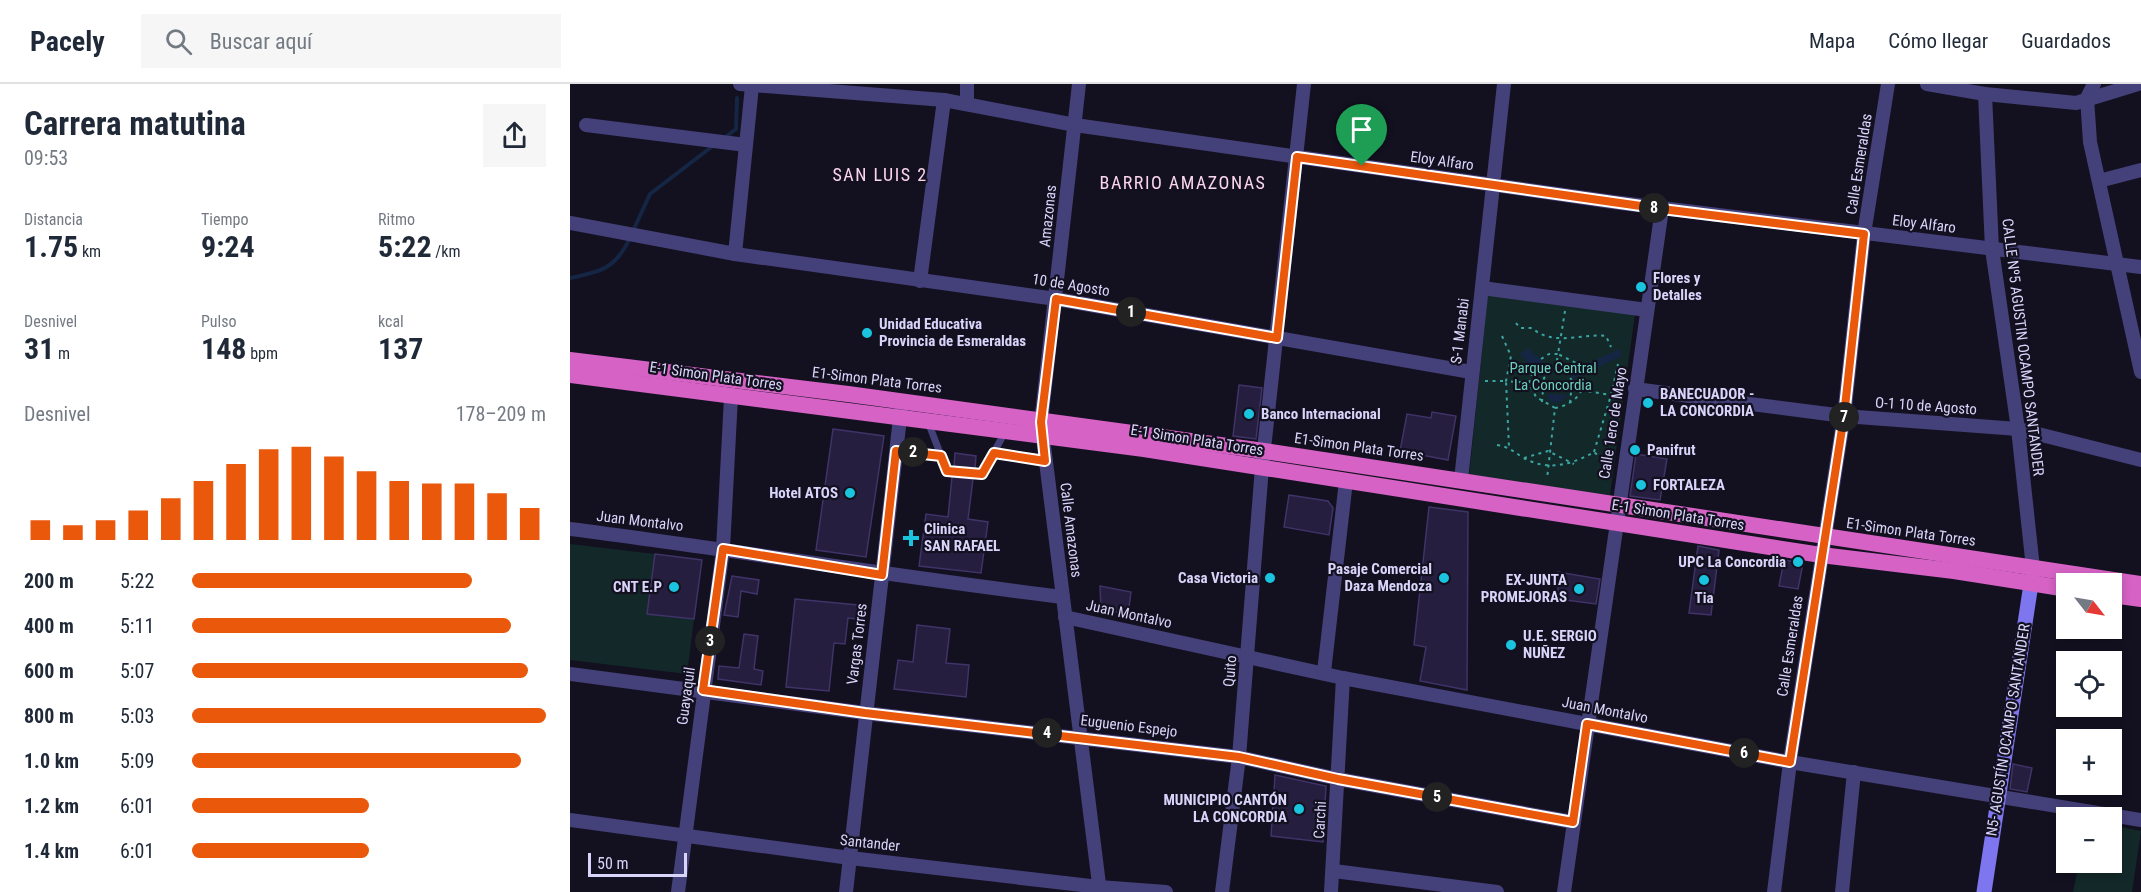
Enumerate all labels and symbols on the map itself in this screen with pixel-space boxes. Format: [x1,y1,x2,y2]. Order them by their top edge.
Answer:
pin [1336,104,1387,166]
street label: Calle Esmeraldas [1842,112,1876,216]
street label: Eloy Alfaro [1409,148,1475,174]
district label: SAN LUIS 2 [832,164,928,185]
district label: BARRIO AMAZONAS [1100,172,1266,193]
street label: Amazonas [1036,184,1060,248]
pin: 8 [1639,193,1669,223]
street label: Eloy Alfaro [1891,211,1957,237]
street label: CALLE Nº5 AGUSTIN OCAMPO SANTANDER [1998,217,2048,477]
place label: Flores y Detalles [1653,269,1702,304]
street label: 10 de Agosto [1031,270,1111,300]
marker: Flores y Detalles [1634,280,1648,294]
pin: 1 [1116,297,1146,327]
street label: S-1 Manabi [1447,297,1473,365]
place label: Unidad Educativa Provincia de Esmeraldas [879,315,1026,350]
marker: Unidad Educativa Provincia de Esmeraldas [860,326,874,340]
street label: E-1 Simon Plata Torres [648,358,784,394]
park label: Parque Central La Concordia [1509,359,1597,394]
street label: E1-Simon Plata Torres [811,363,943,397]
street label: Calle 1ero de Mayo [1595,366,1631,480]
place label: BANECUADOR - LA CONCORDIA [1660,385,1755,420]
street label: O-1 10 de Agosto [1874,393,1978,419]
marker: BANECUADOR - LA CONCORDIA [1641,396,1655,410]
pin: 7 [1829,402,1859,432]
place label: Banco Internacional [1261,405,1381,423]
marker: Banco Internacional [1242,407,1256,421]
street label: E-1 Simon Plata Torres [1129,421,1265,459]
street label: E1-Simon Plata Torres [1293,429,1425,465]
pin: 2 [898,437,928,467]
place label: Panifrut [1647,441,1696,459]
marker: Panifrut [1628,443,1642,457]
place label: FORTALEZA [1653,476,1725,494]
marker: FORTALEZA [1634,478,1648,492]
street label: Calle Amazonas [1056,482,1086,579]
place label: Hotel ATOS [769,484,838,502]
marker: Hotel ATOS [843,486,857,500]
street label: E-1 Simon Plata Torres [1610,496,1746,534]
street label: Juan Montalvo [596,507,684,535]
street label: E1-Simon Plata Torres [1845,514,1977,550]
place label: Clinica SAN RAFAEL [924,520,1000,555]
marker: Clinica SAN RAFAEL [902,529,920,547]
place label: UPC La Concordia [1678,553,1786,571]
marker: UPC La Concordia [1791,555,1805,569]
place label: Pasaje Comercial Daza Mendoza [1328,560,1432,595]
place label: Casa Victoria [1178,569,1258,587]
marker: Casa Victoria [1263,571,1277,585]
marker: Pasaje Comercial Daza Mendoza [1437,571,1451,585]
place label: EX-JUNTA PROMEJORAS [1481,571,1567,606]
marker: Tia [1697,573,1711,587]
north arrow [2056,573,2122,639]
place label: CNT E.P [613,578,662,596]
marker: CNT E.P [667,580,681,594]
marker: EX-JUNTA PROMEJORAS [1572,582,1586,596]
place label: Tia [1695,589,1713,607]
street label: Calle Esmeraldas [1773,594,1807,698]
street label: Juan Montalvo [1084,596,1174,632]
street label: Vargas Torres [843,602,871,686]
street label: N5- AGUSTÍN OCAMPO SANTANDER [1982,623,2034,837]
pin: 3 [695,626,725,656]
place label: U.E. SERGIO NUÑEZ [1523,627,1597,662]
marker: U.E. SERGIO NUÑEZ [1504,638,1518,652]
street label: Quito [1220,655,1240,687]
street label: Guayaquil [673,666,699,726]
street label: Juan Montalvo [1560,693,1650,727]
street label: Euguenio Espejo [1079,711,1179,741]
pin: 4 [1032,718,1062,748]
pin: 6 [1729,738,1759,768]
pin: 5 [1422,782,1452,812]
place label: MUNICIPIO CANTÓN LA CONCORDIA [1163,791,1287,826]
street label: Carchi [1310,801,1330,839]
marker: MUNICIPIO CANTÓN LA CONCORDIA [1292,802,1306,816]
street label: Santander [839,831,901,855]
scale bar [588,850,687,878]

